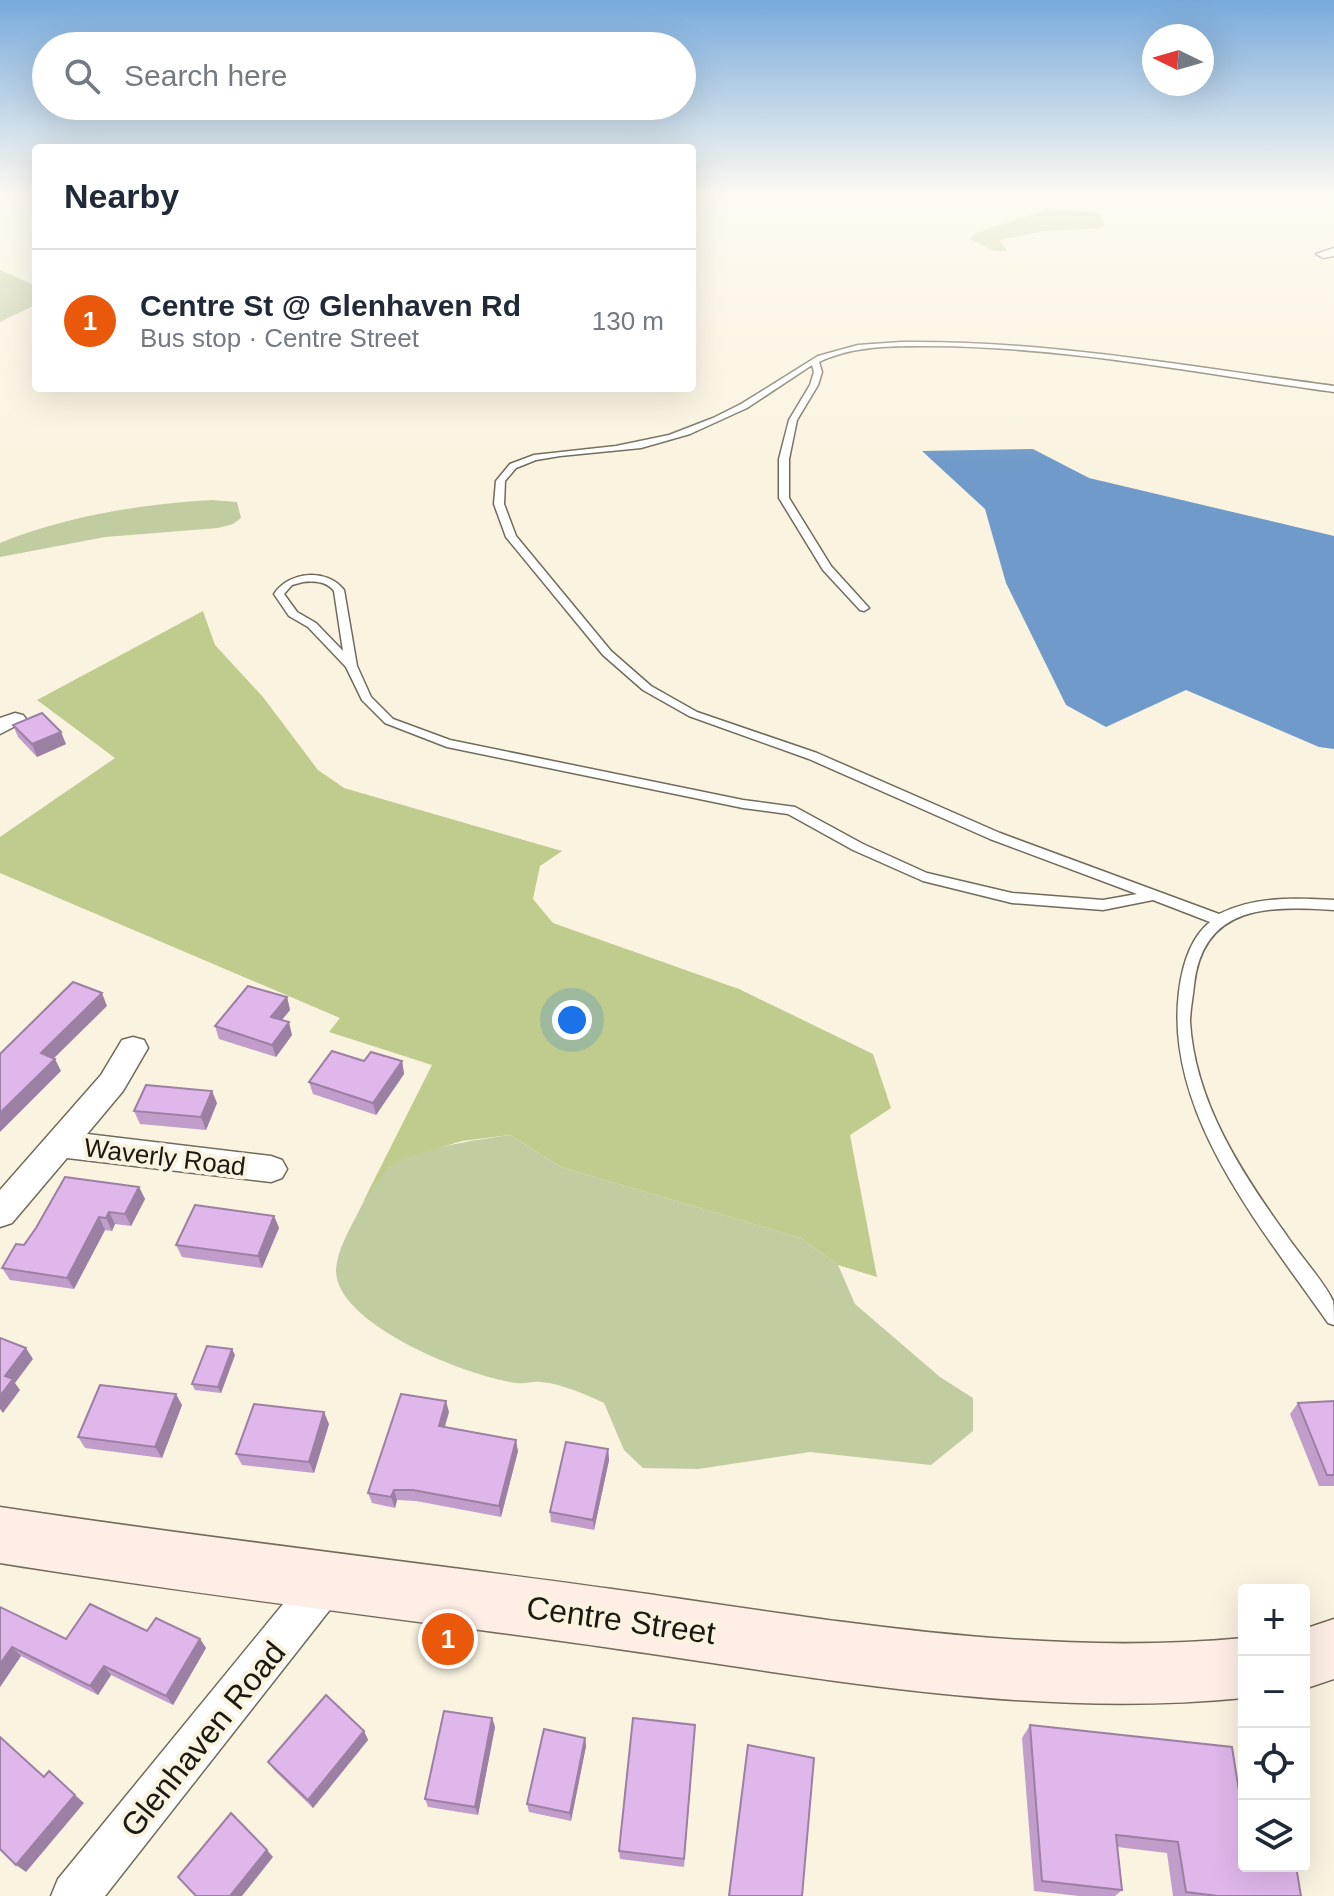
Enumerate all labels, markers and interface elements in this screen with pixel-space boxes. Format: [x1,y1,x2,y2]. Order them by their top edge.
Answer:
north arrow [1142,24,1214,96]
search box [32,32,696,120]
icon: search [60,54,104,98]
text: Search here [124,59,287,92]
text: Nearby [64,177,179,215]
text: Centre St @ Glenhaven Rd [140,289,521,322]
text: 1 [83,306,97,336]
text: 130 m [592,306,664,336]
text: Bus stop · Centre Street [140,323,419,353]
your location [552,1000,592,1040]
street label: Waverly Road [83,1132,247,1182]
map controls [1238,1584,1310,1872]
button: + [1238,1584,1310,1656]
street label: Centre Street [524,1589,718,1651]
pin: 1 [422,1609,474,1669]
street label: Glenhaven Road [113,1634,293,1844]
button: − [1238,1656,1310,1728]
button: locate [1238,1728,1310,1800]
button: layers [1238,1800,1310,1872]

